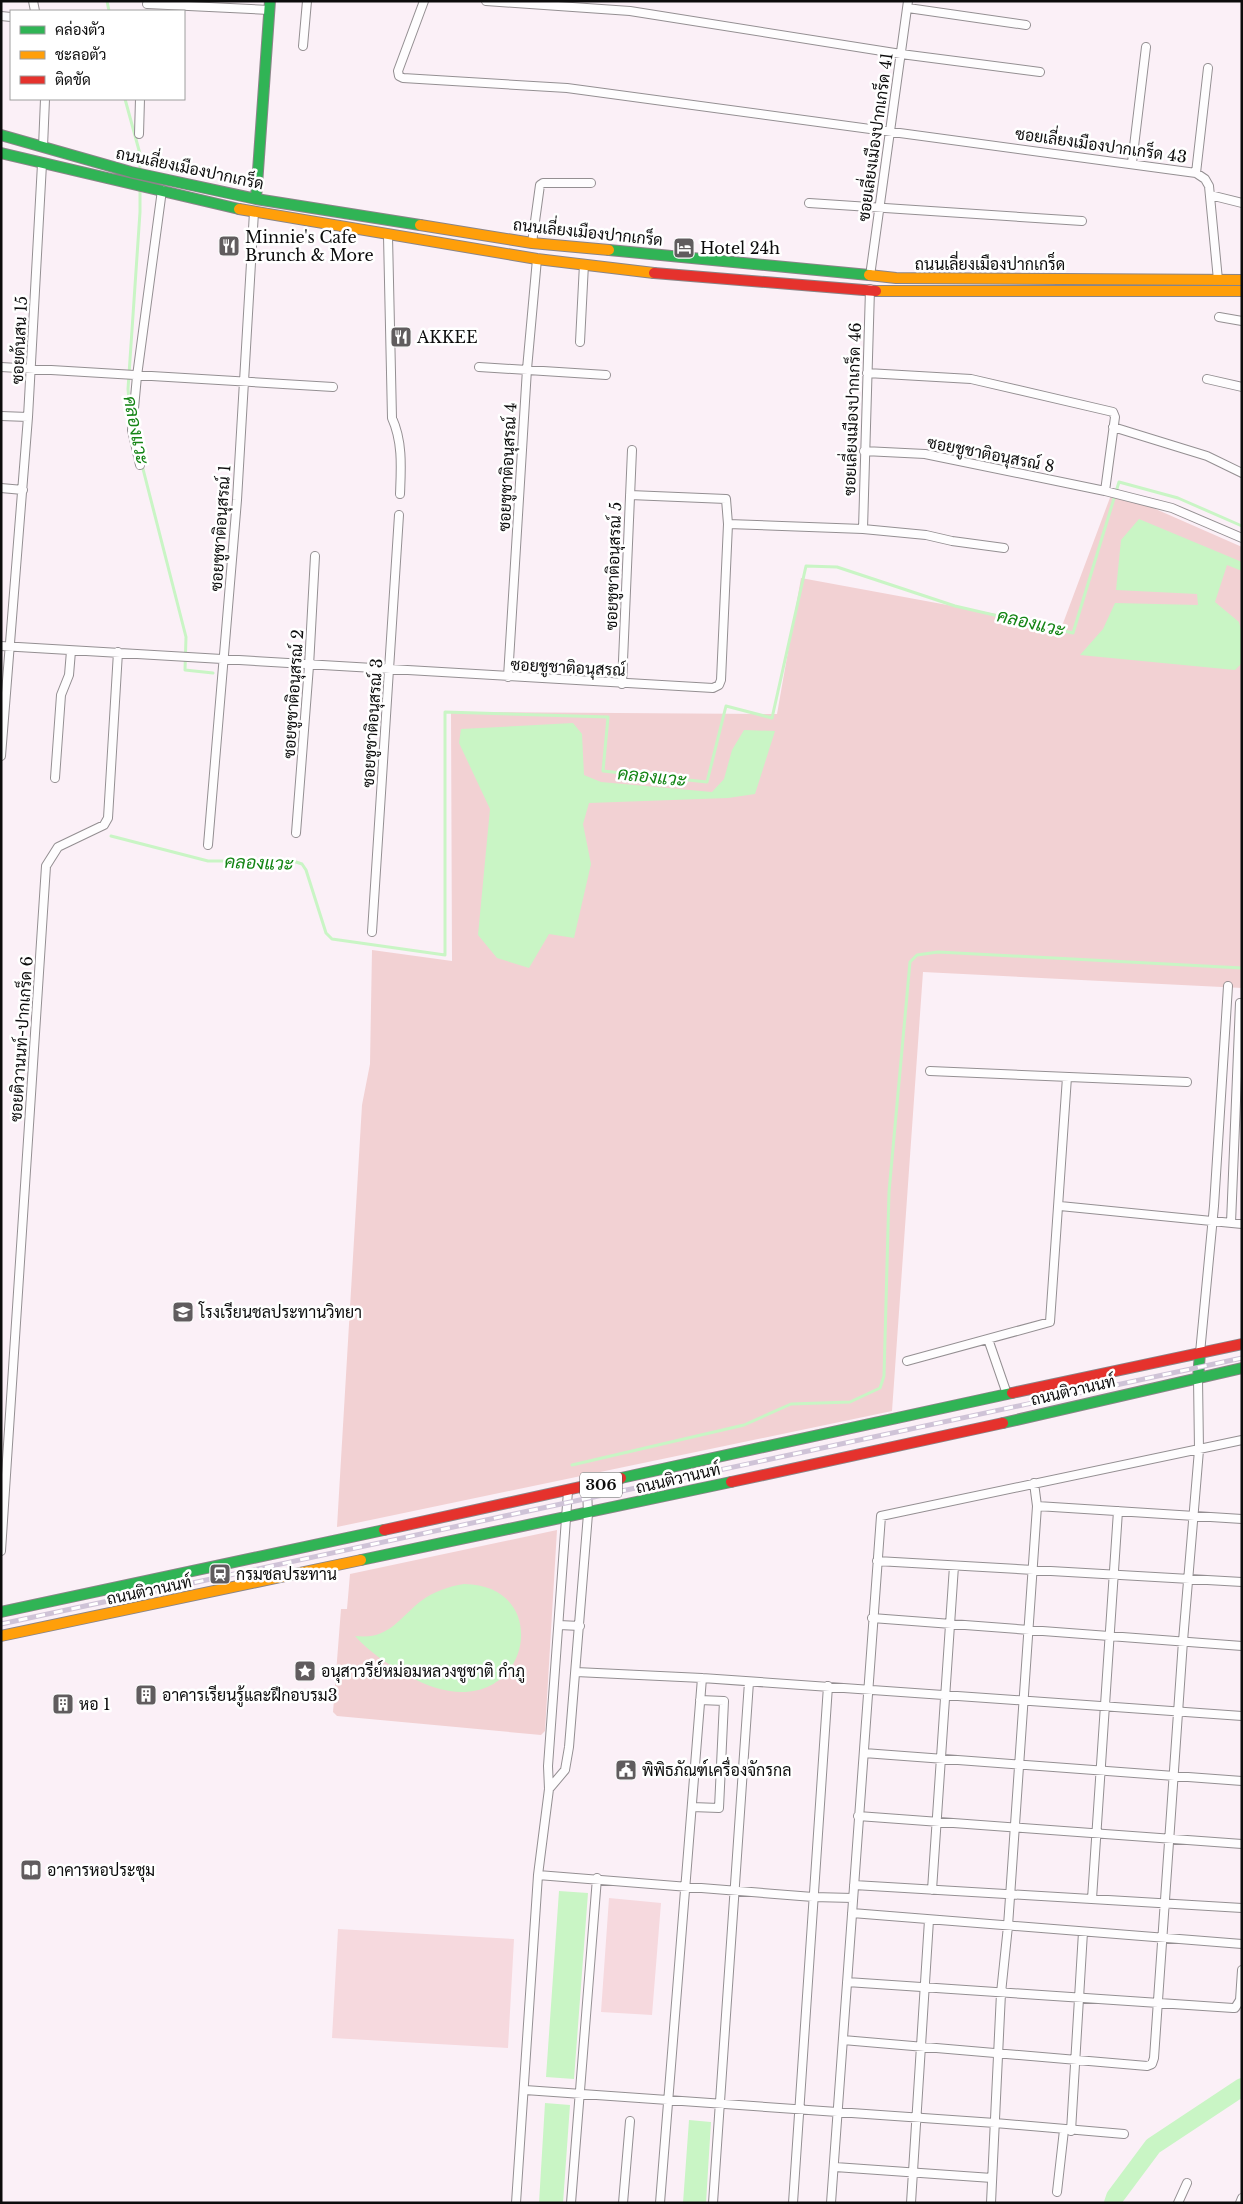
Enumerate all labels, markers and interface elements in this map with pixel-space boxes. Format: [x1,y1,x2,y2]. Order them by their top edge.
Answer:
legend [10,10,185,100]
text: คล่องตัว [55,20,105,39]
text: ชะลอตัว [55,45,106,64]
street label: ซอยเลี่ยงเมืองปากเกร็ด 41 [849,51,897,223]
text: ติดขัด [55,70,91,89]
street label: ซอยเลี่ยงเมืองปากเกร็ด 43 [1014,119,1189,167]
street label: ถนนเลี่ยงเมืองปากเกร็ด [114,139,267,193]
street label: ถนนเลี่ยงเมืองปากเกร็ด [512,210,664,250]
place label: Minnie's Cafe Brunch & More [245,227,374,265]
restaurant icon: Minnie's Cafe Brunch & More [217,234,241,258]
hotel icon: Hotel 24h [672,236,696,260]
place label: Hotel 24h [700,238,780,258]
street label: ถนนเลี่ยงเมืองปากเกร็ด [915,250,1065,274]
street label: ซอยต้นสน 15 [7,295,31,385]
street label: ซอยเลี่ยงเมืองปากเกร็ด 46 [835,322,865,496]
restaurant icon: AKKEE [389,325,413,349]
place label: AKKEE [416,327,478,347]
water label: คลองแวะ [119,394,153,466]
street label: ซอยชูชาติอนุสรณ์ 4 [492,402,522,532]
street label: ซอยชูชาติอนุสรณ์ 8 [925,430,1057,478]
street label: ซอยชูชาติอนุสรณ์ 1 [204,464,236,592]
street label: ซอยชูชาติอนุสรณ์ 5 [599,501,627,631]
water label: คลองแวะ [995,604,1068,642]
street label: ซอยชูชาติอนุสรณ์ 2 [277,629,309,759]
street label: ซอยชูชาติอนุสรณ์ [510,652,626,682]
street label: ซอยชูชาติอนุสรณ์ 3 [356,658,388,788]
water label: คลองแวะ [616,762,688,792]
water label: คลองแวะ [224,851,294,875]
street label: ซอยติวานนท์-ปากเกร็ด 6 [2,955,37,1123]
school or university icon: โรงเรียนชลประทานวิทยา [171,1300,195,1324]
place label: โรงเรียนชลประทานวิทยา [198,1301,362,1322]
street label: ถนนติวานนท์ [1028,1369,1117,1409]
street label: ถนนติวานนท์ [633,1457,722,1497]
road number: 306 [580,1472,622,1498]
station icon: กรมชลประทาน [208,1562,232,1586]
place label: กรมชลประทาน [236,1564,337,1584]
street label: ถนนติวานนท์ [104,1569,193,1609]
place icon: อนุสาวรีย์หม่อมหลวงชูชาติ กำภู [293,1659,317,1683]
place label: อนุสาวรีย์หม่อมหลวงชูชาติ กำภู [321,1659,525,1683]
building icon: อาคารเรียนรู้และฝึกอบรม3 [134,1683,158,1707]
place label: อาคารเรียนรู้และฝึกอบรม3 [162,1684,338,1707]
building icon: หอ 1 [51,1692,75,1716]
place label: หอ 1 [79,1694,110,1714]
place label: พิพิธภัณฑ์เครื่องจักรกล [642,1756,792,1780]
public building icon: พิพิธภัณฑ์เครื่องจักรกล [614,1758,638,1782]
library icon: อาคารหอประชุม [19,1858,43,1882]
place label: อาคารหอประชุม [47,1860,155,1882]

